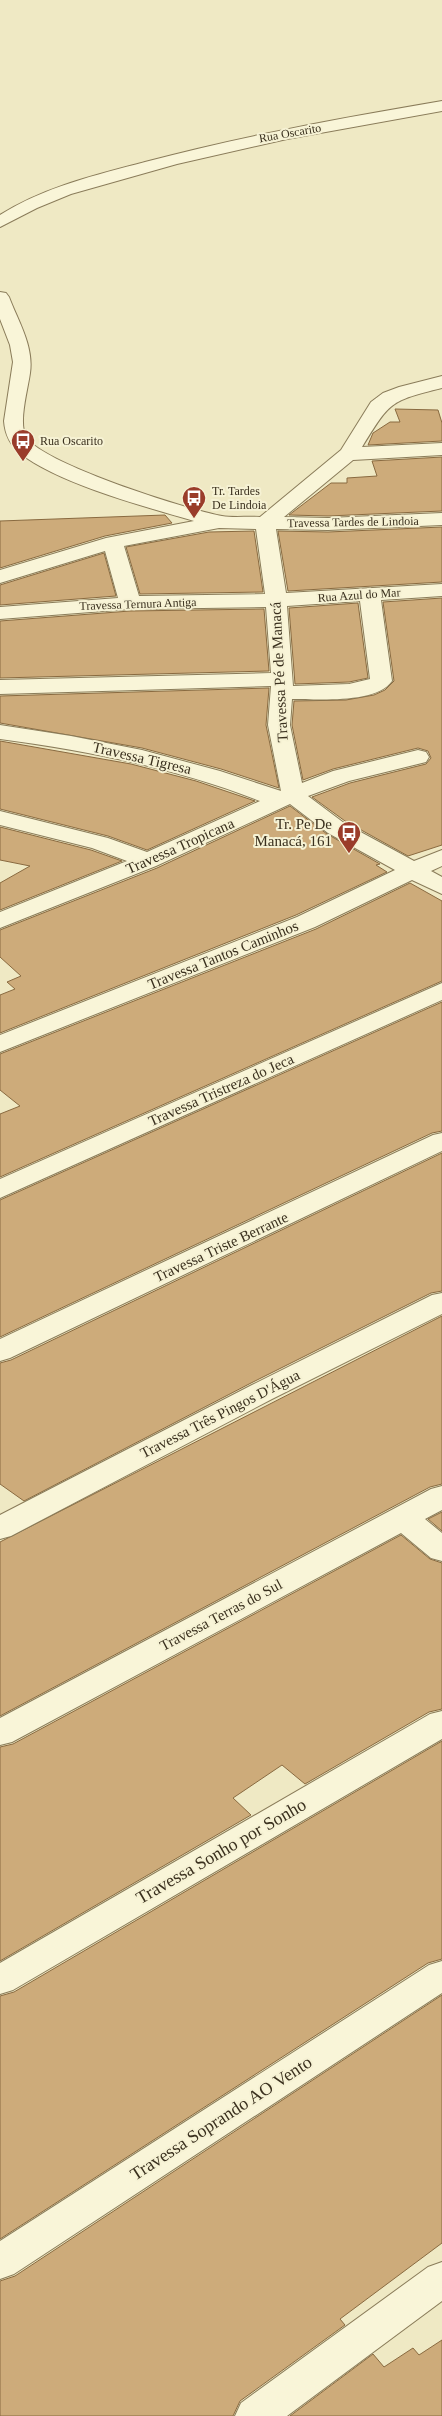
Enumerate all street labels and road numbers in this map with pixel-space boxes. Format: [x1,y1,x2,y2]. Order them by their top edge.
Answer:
street label: Rua Oscarito [258,121,322,145]
street label: Travessa Tardes de Lindoia [287,514,420,530]
street label: Rua Azul do Mar [317,585,401,605]
street label: Travessa Ternura Antiga [79,595,197,613]
street label: Travessa Pé de Manacá [267,601,291,743]
street label: Travessa Tigresa [91,739,193,777]
street label: Travessa Tropicana [124,815,237,877]
street label: Travessa Tantos Caminhos [146,917,301,993]
street label: Travessa Tristreza do Jeca [146,1051,296,1129]
street label: Travessa Triste Berrante [151,1209,291,1285]
street label: Travessa Três Pingos D'Água [138,1367,303,1461]
street label: Travessa Terras do Sul [157,1576,285,1654]
street label: Travessa Sonho por Sonho [132,1794,310,1908]
street label: Travessa Soprando AO Vento [126,2052,316,2184]

